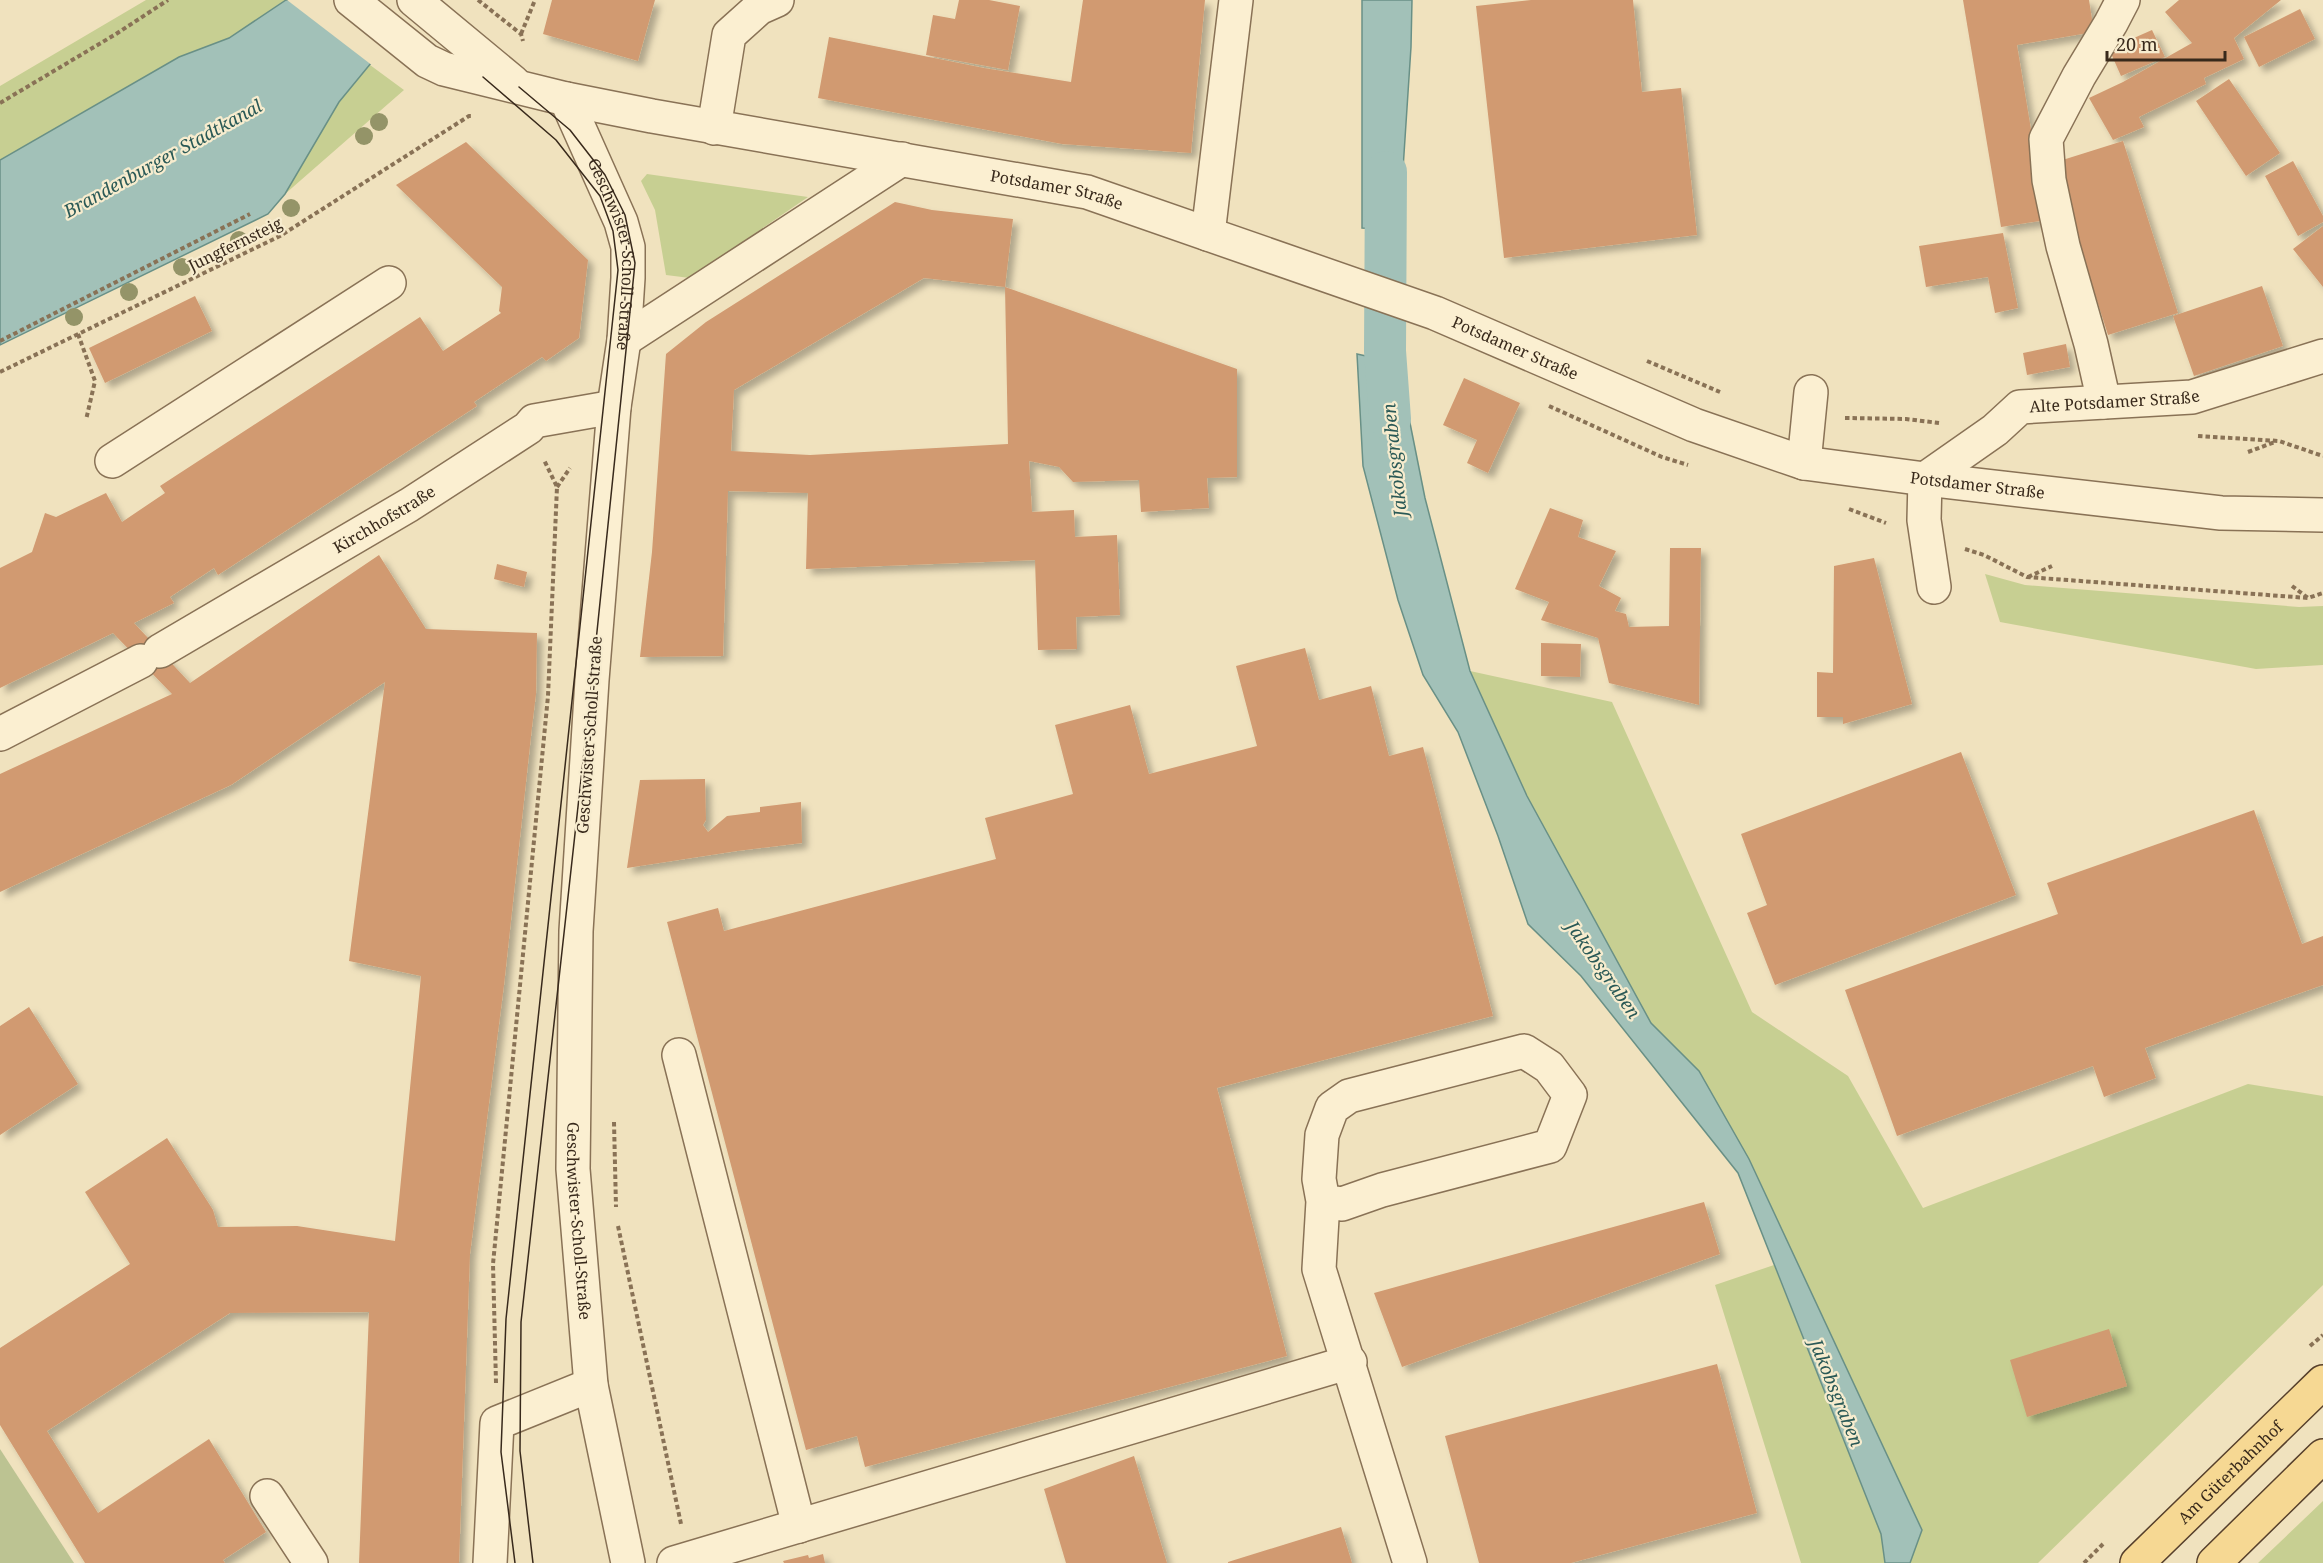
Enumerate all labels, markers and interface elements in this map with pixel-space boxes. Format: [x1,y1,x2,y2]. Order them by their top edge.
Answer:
scale bar [2107,24,2226,62]
text: 20 m [2116,32,2158,56]
water label: Brandenburger Stadtkanal [58,93,266,223]
street label: Geschwister-Scholl-Straße [583,155,639,352]
street label: Potsdamer Straße [989,164,1126,215]
street label: Jungfernsteig [183,212,286,277]
street label: Potsdamer Straße [1449,311,1582,385]
street label: Alte Potsdamer Straße [2029,384,2202,417]
water label: Jakobsgraben [1376,402,1412,521]
street label: Potsdamer Straße [1909,466,2046,504]
street label: Kirchhofstraße [329,480,439,558]
street label: Geschwister-Scholl-Straße [571,635,607,835]
water label: Jakobsgraben [1560,913,1646,1023]
street label: Geschwister-Scholl-Straße [562,1122,597,1321]
water label: Jakobsgraben [1803,1333,1869,1450]
street label: Am Güterbahnhof [2173,1415,2289,1529]

